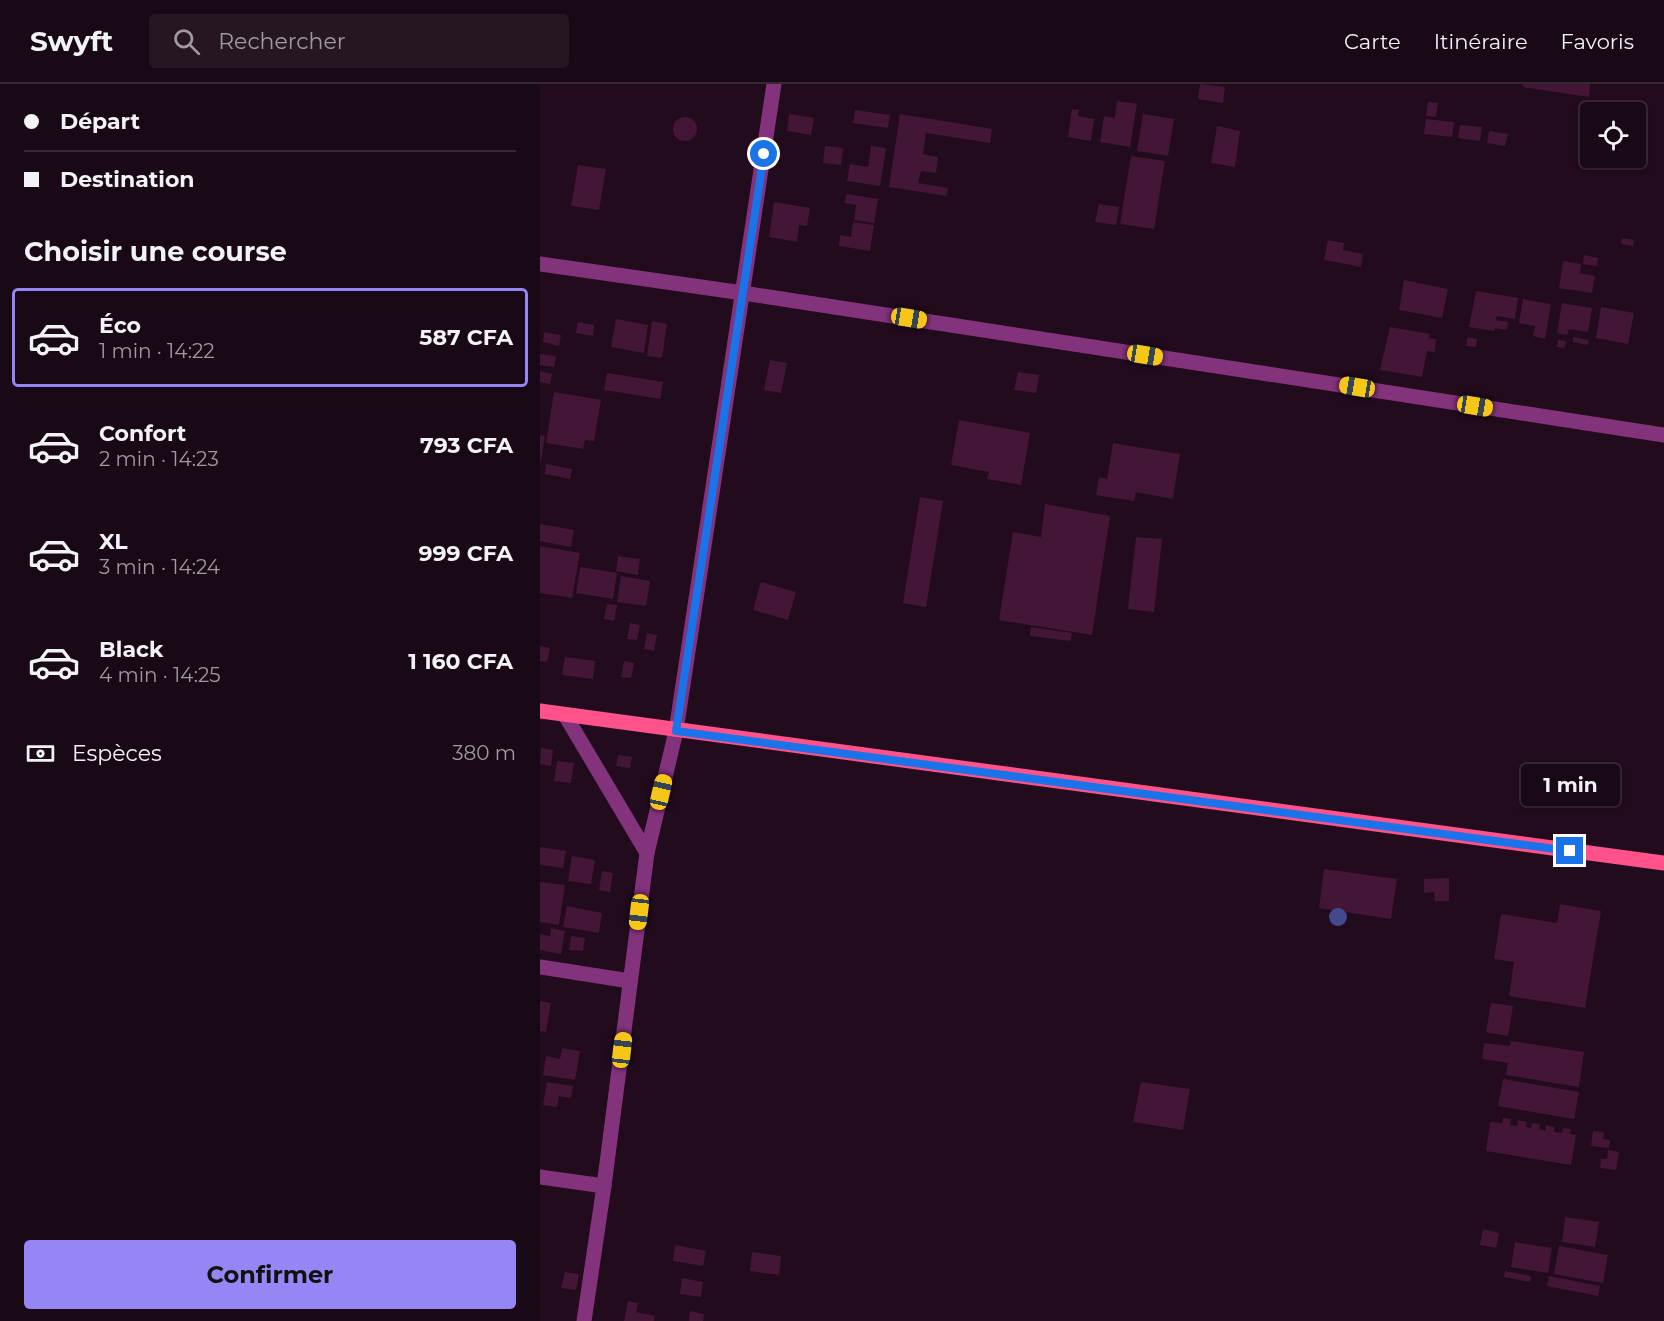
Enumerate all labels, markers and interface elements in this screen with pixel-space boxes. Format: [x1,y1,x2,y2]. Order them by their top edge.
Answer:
search box [149,14,569,68]
text: Swyft [30,24,113,58]
icon: search [170,25,203,58]
text: Rechercher [218,28,346,55]
text: Carte [1344,29,1401,54]
text: Itinéraire [1434,29,1528,54]
text: Favoris [1561,29,1634,54]
map controls [1580,102,1646,168]
button: locate [1580,102,1646,168]
text: Départ [60,108,140,135]
route start [750,140,777,167]
text: Destination [60,166,195,193]
text: Choisir une course [24,235,287,268]
car [890,306,928,330]
icon: car [27,311,81,365]
text: Éco [99,312,141,339]
text: 587 CFA [419,324,513,351]
text: 1 min · 14:22 [99,339,215,363]
car [1126,343,1164,367]
car [1338,375,1376,399]
car [1456,394,1494,418]
icon: car [27,419,81,473]
text: Confort [99,420,186,447]
text: 793 CFA [420,432,513,459]
text: 2 min · 14:23 [99,447,219,471]
icon: car [27,527,81,581]
text: XL [99,528,128,555]
text: 999 CFA [419,540,513,567]
text: 3 min · 14:24 [99,555,220,579]
icon: car [27,635,81,689]
text: Black [99,636,163,663]
text: 1 160 CFA [408,648,513,675]
text: 4 min · 14:25 [99,663,221,687]
icon: cash [24,737,57,770]
text: Espèces [72,740,162,767]
text: 380 m [452,741,516,765]
callout: 1 min [1520,764,1620,806]
car [648,772,674,812]
text: 1 min [1543,773,1598,797]
route end [1556,837,1583,864]
car [628,893,650,931]
car [611,1031,633,1069]
button: Confirmer [24,1240,516,1309]

